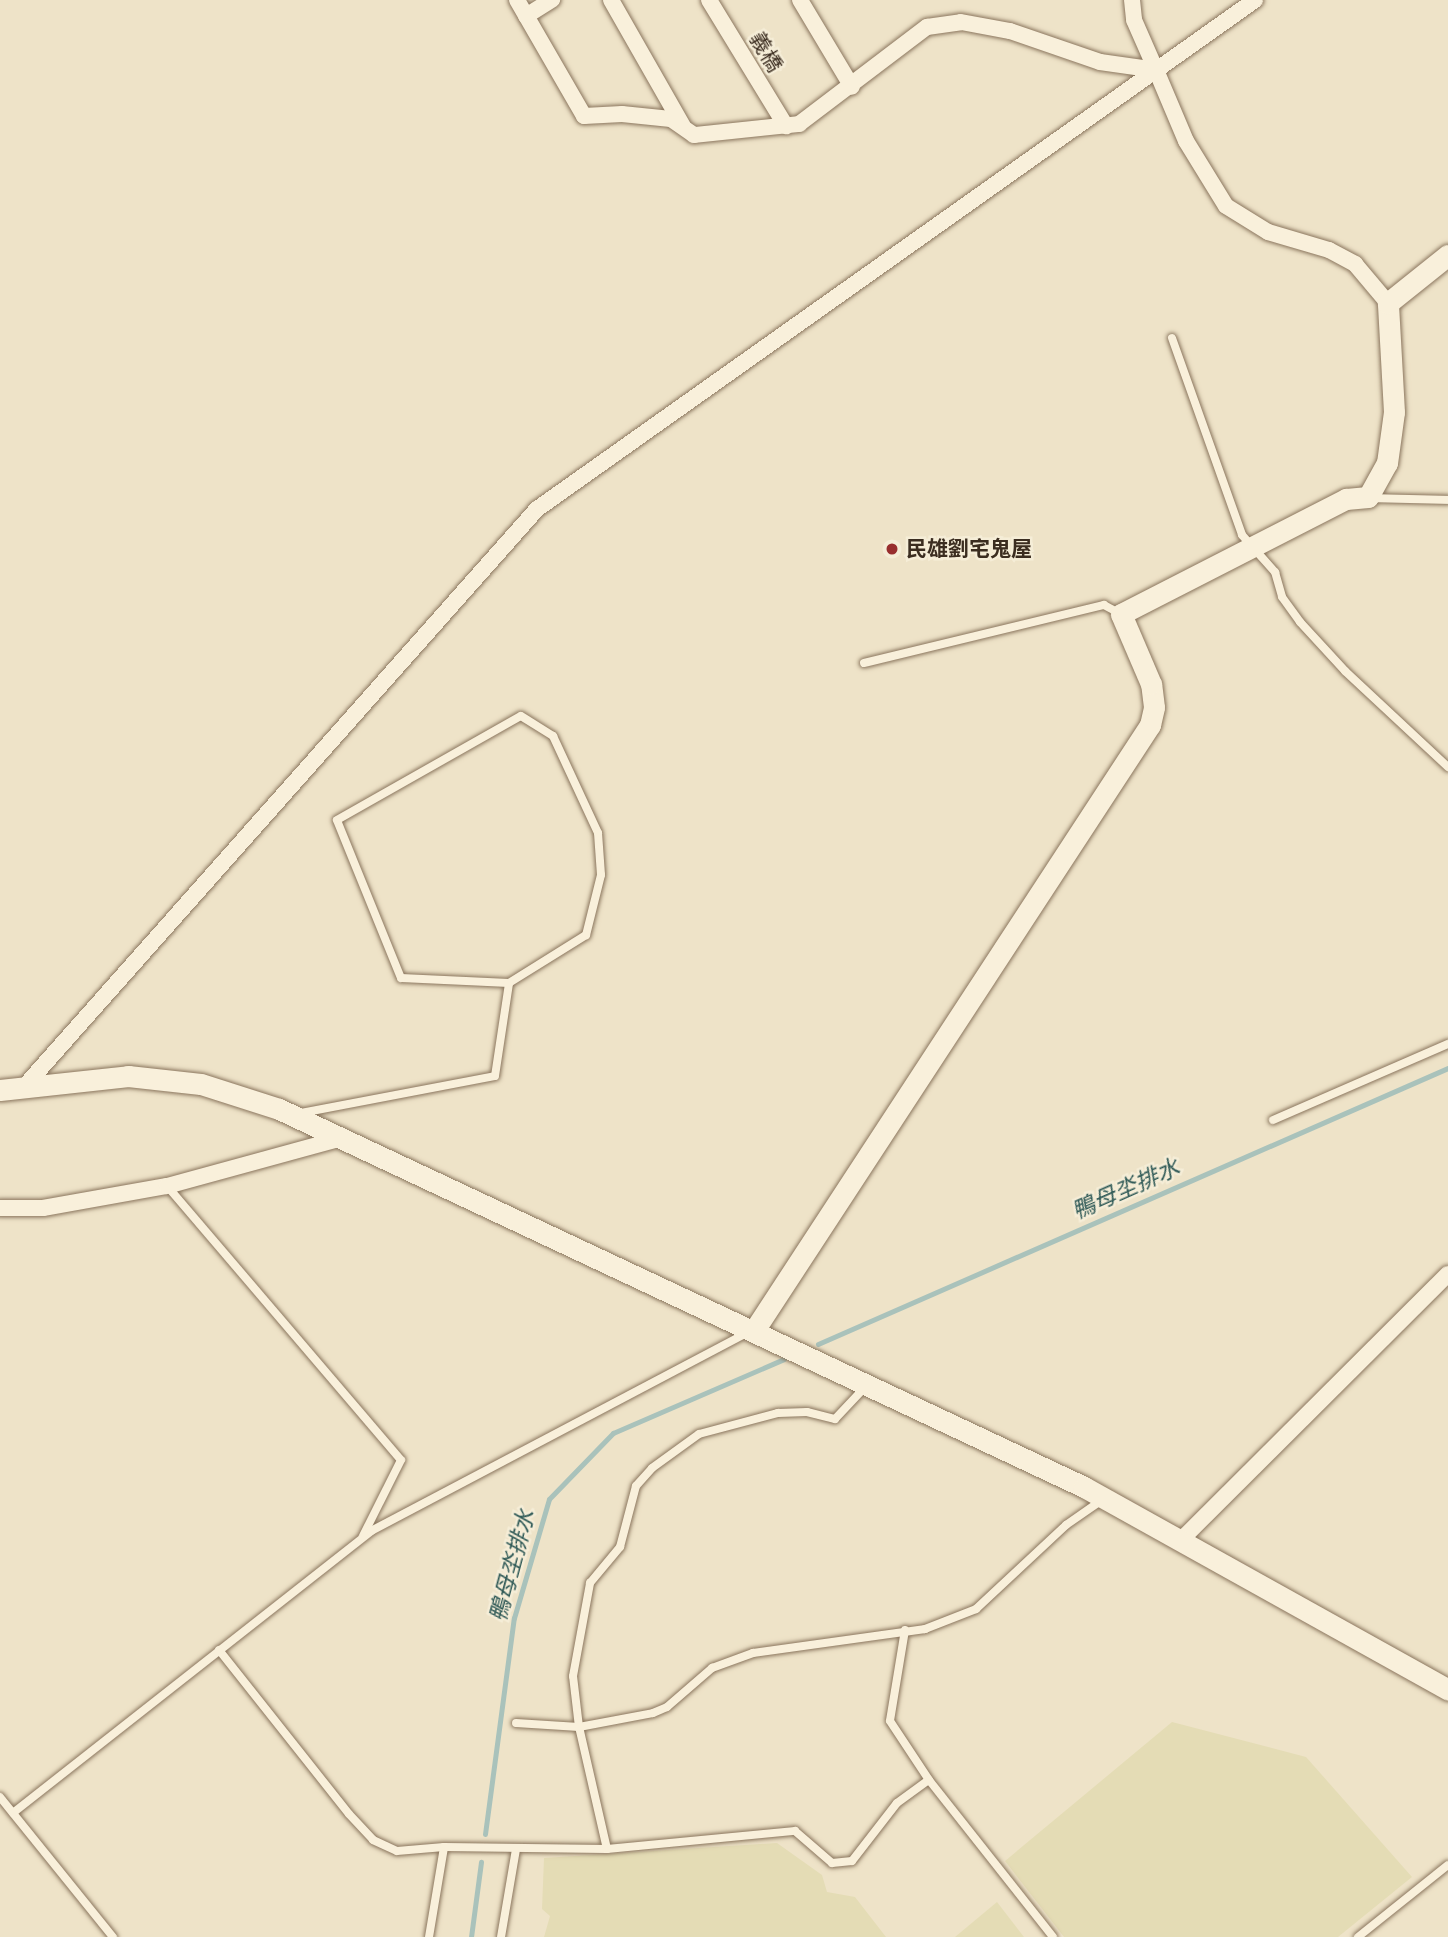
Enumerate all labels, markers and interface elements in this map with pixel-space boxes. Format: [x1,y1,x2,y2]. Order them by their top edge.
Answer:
street label: 義橋 [744,28,788,76]
place label: 民雄劉宅鬼屋 [906,536,1032,562]
marker: 民雄劉宅鬼屋 [884,541,900,557]
water label: 鴨母坔排水 [1068,1154,1184,1226]
water label: 鴨母坔排水 [485,1507,541,1625]

